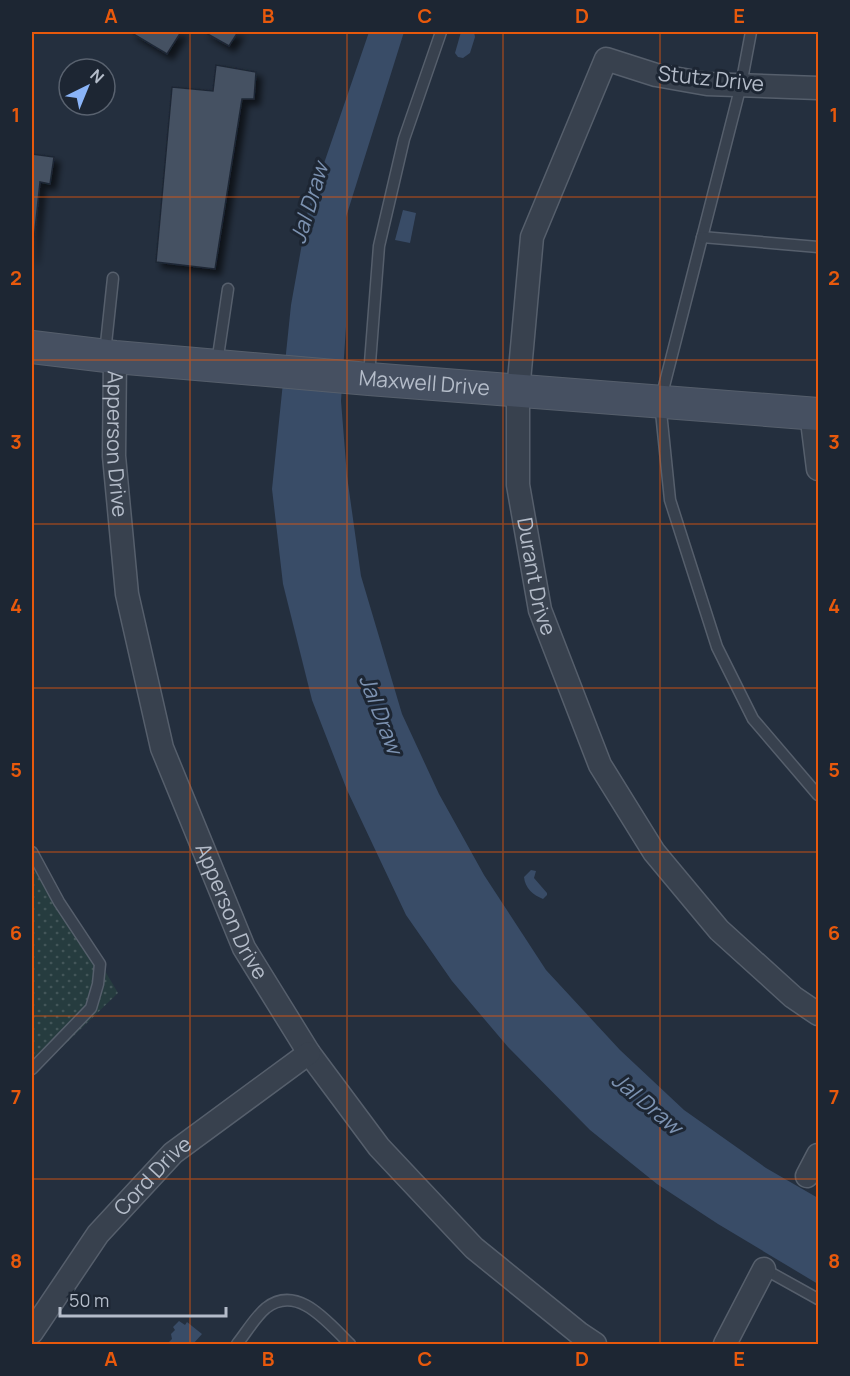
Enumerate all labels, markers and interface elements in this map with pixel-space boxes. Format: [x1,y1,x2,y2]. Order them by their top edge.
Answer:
text: A [104,2,118,29]
text: B [262,2,275,29]
text: C [418,2,432,29]
text: D [575,2,589,29]
text: E [733,2,745,29]
north arrow [57,57,117,117]
street label: Stutz Drive [657,59,766,98]
text: N [86,64,109,88]
text: 1 [12,101,20,128]
text: 1 [830,101,838,128]
water label: Jal Draw [283,156,336,247]
text: 2 [10,264,22,291]
text: 2 [828,264,840,291]
street label: Maxwell Drive [358,363,491,401]
street label: Apperson Drive [101,370,135,518]
text: 3 [10,428,22,455]
text: 3 [828,428,840,455]
street label: Durant Drive [511,515,563,639]
text: 4 [10,592,22,619]
text: 4 [828,592,840,619]
water label: Jal Draw [352,670,411,761]
text: 5 [10,756,22,783]
text: 5 [828,756,840,783]
street label: Apperson Drive [189,839,275,984]
text: 6 [10,919,22,946]
text: 6 [828,919,840,946]
water label: Jal Draw [606,1065,691,1143]
text: 7 [11,1083,21,1110]
text: 7 [829,1083,839,1110]
street label: Cord Drive [107,1129,197,1221]
text: 8 [10,1247,22,1274]
text: 8 [828,1247,840,1274]
scale bar [60,1280,226,1318]
text: 50 m [69,1288,109,1312]
text: A [104,1345,118,1372]
text: B [262,1345,275,1372]
text: C [418,1345,432,1372]
text: D [575,1345,589,1372]
text: E [733,1345,745,1372]

